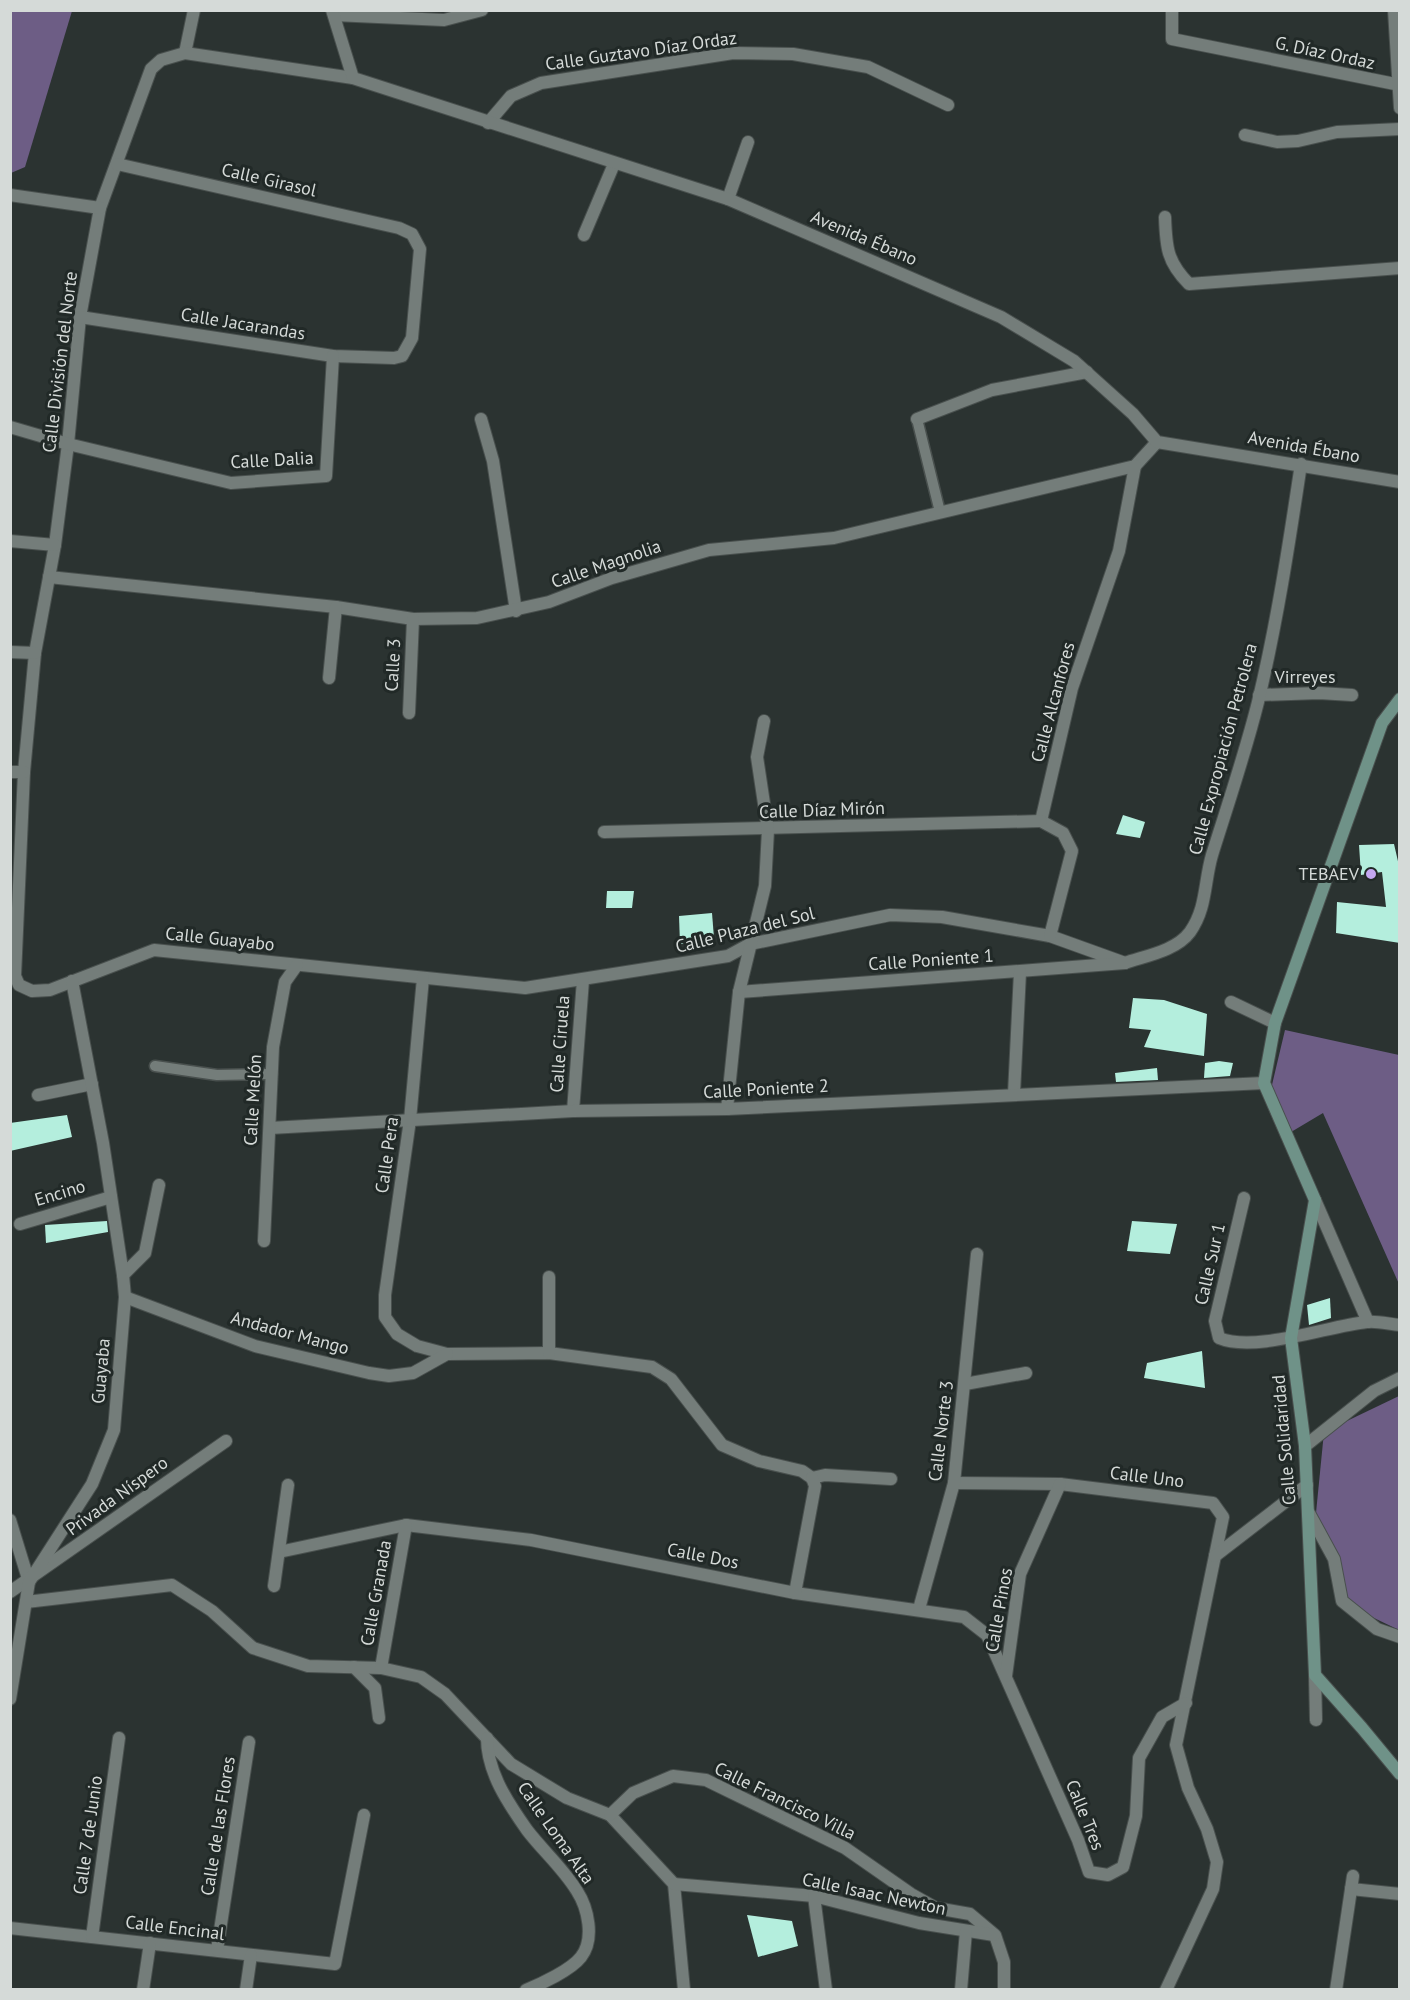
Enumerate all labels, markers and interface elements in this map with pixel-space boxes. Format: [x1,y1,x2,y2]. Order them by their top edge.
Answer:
street label: Calle Guztavo Díaz Ordaz [544,26,738,75]
street label: G. Díaz Ordaz [1273,31,1377,74]
street label: Calle Girasol [219,157,320,202]
street label: Avenida Ébano [808,205,921,270]
street label: Calle División del Norte [37,270,82,454]
street label: Calle Jacarandas [179,302,307,345]
street label: Avenida Ébano [1246,425,1362,468]
street label: Calle Dalia [230,446,314,473]
street label: Calle Magnolia [548,534,664,593]
street label: Calle 3 [380,638,405,692]
street label: Calle Alcanfores [1025,639,1080,764]
street label: Calle Expropiación Petrolera [1183,640,1262,857]
street label: Virreyes [1274,665,1335,688]
street label: Calle Díaz Mirón [759,796,885,823]
place label: TEBAEV [1298,862,1360,885]
marker: TEBAEV [1364,867,1378,881]
street label: Calle Plaza del Sol [673,901,818,958]
street label: Calle Guayabo [164,921,276,956]
street label: Calle Poniente 1 [867,944,994,975]
street label: Calle Ciruela [545,994,574,1093]
street label: Calle Melón [239,1054,266,1146]
street label: Calle Poniente 2 [703,1074,829,1103]
street label: Calle Pera [370,1115,403,1195]
street label: Encino [32,1174,88,1211]
street label: Calle Sur 1 [1189,1221,1230,1307]
street label: Andador Mango [228,1306,352,1359]
street label: Guayaba [86,1337,115,1405]
street label: Calle Solidaridad [1266,1374,1301,1506]
street label: Calle Norte 3 [923,1379,958,1483]
street label: Privada Níspero [61,1451,172,1540]
street label: Calle Uno [1109,1461,1185,1492]
street label: Calle Dos [665,1537,741,1574]
street label: Calle Granada [355,1538,396,1648]
street label: Calle Pinos [980,1566,1017,1654]
street label: Calle de las Flores [195,1755,240,1897]
street label: Calle Francisco Villa [711,1756,860,1845]
street label: Calle 7 de Junio [68,1774,107,1896]
street label: Calle Tres [1061,1776,1110,1853]
street label: Calle Loma Alta [513,1777,600,1888]
street label: Calle Isaac Newton [800,1867,948,1920]
street label: Calle Encinal [124,1910,227,1945]

